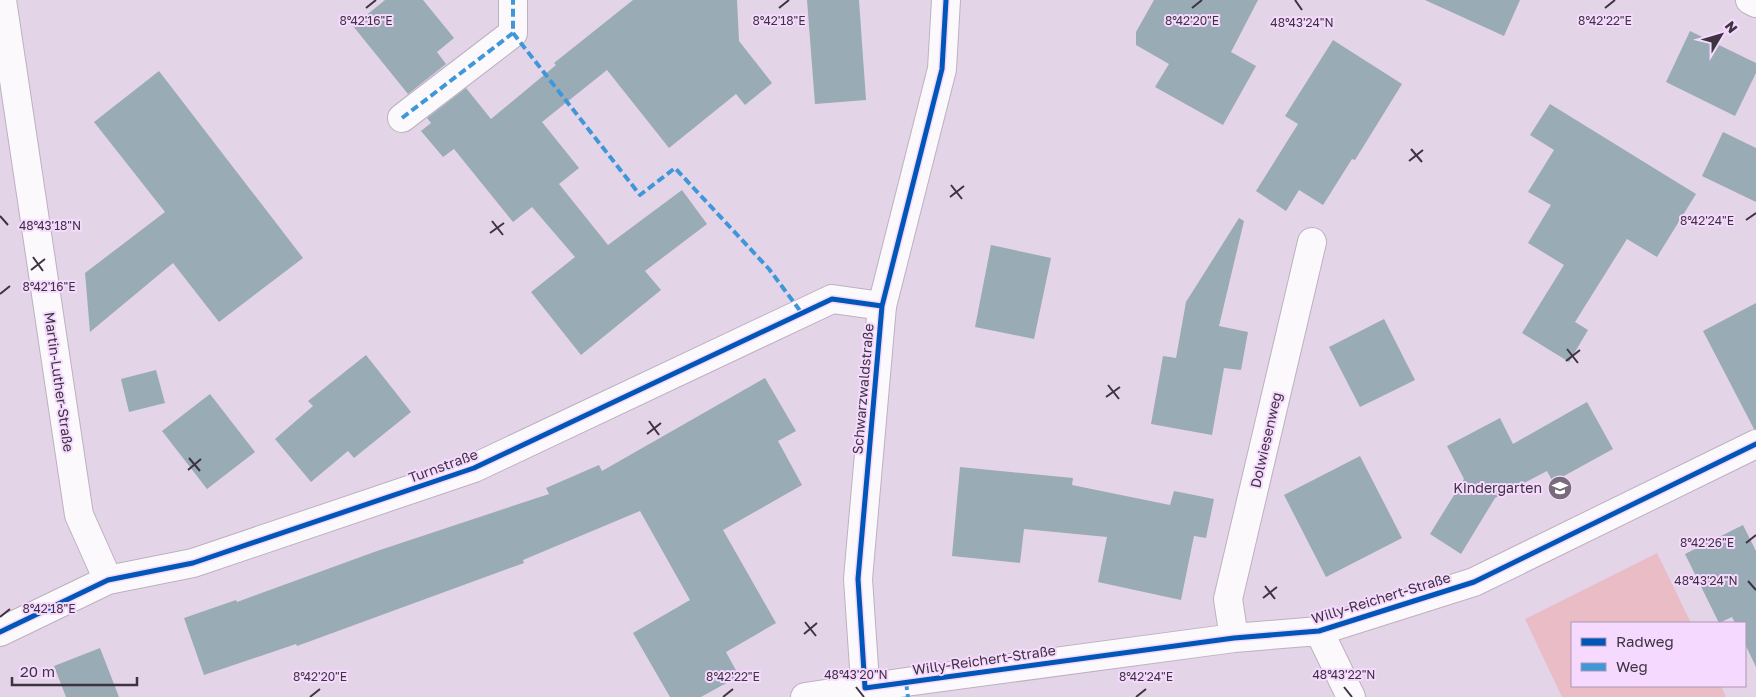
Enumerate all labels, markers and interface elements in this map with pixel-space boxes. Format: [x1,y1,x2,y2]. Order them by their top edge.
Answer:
north arrow [1696,10,1746,60]
text: 8°42'16"E [340,13,392,28]
text: 8°42'18"E [753,13,805,28]
text: 8°42'20"E [1165,13,1219,28]
text: 8°42'22"E [1578,13,1632,28]
text: 48°43'24"N [1270,15,1334,30]
text: N [1722,17,1742,36]
text: 8°42'24"E [1680,213,1734,228]
text: 48°43'18"N [19,218,81,233]
text: 8°42'16"E [23,279,75,294]
street label: Martin-Luther-Straße [41,311,78,453]
street label: Schwarzwaldstraße [848,323,877,455]
street label: Dolwiesenweg [1246,390,1285,489]
street label: Turnstraße [406,445,480,486]
school or university icon: Kindergarten [1547,475,1573,501]
place label: Kindergarten [1453,479,1542,496]
text: 8°42'26"E [1680,535,1734,550]
street label: Willy-Reichert-Straße [1309,568,1452,627]
text: 48°43'24"N [1674,573,1738,588]
text: 8°42'18"E [23,601,75,616]
legend [1571,622,1746,687]
text: Radweg [1616,632,1674,650]
street label: Willy-Reichert-Straße [911,641,1057,678]
scale bar [12,654,138,686]
text: Weg [1616,657,1648,675]
text: 20 m [20,662,55,680]
text: 48°43'20"N [824,667,888,682]
text: 48°43'22"N [1313,667,1375,682]
text: 8°42'20"E [293,669,347,684]
text: 8°42'22"E [706,669,760,684]
text: 8°42'24"E [1119,669,1173,684]

